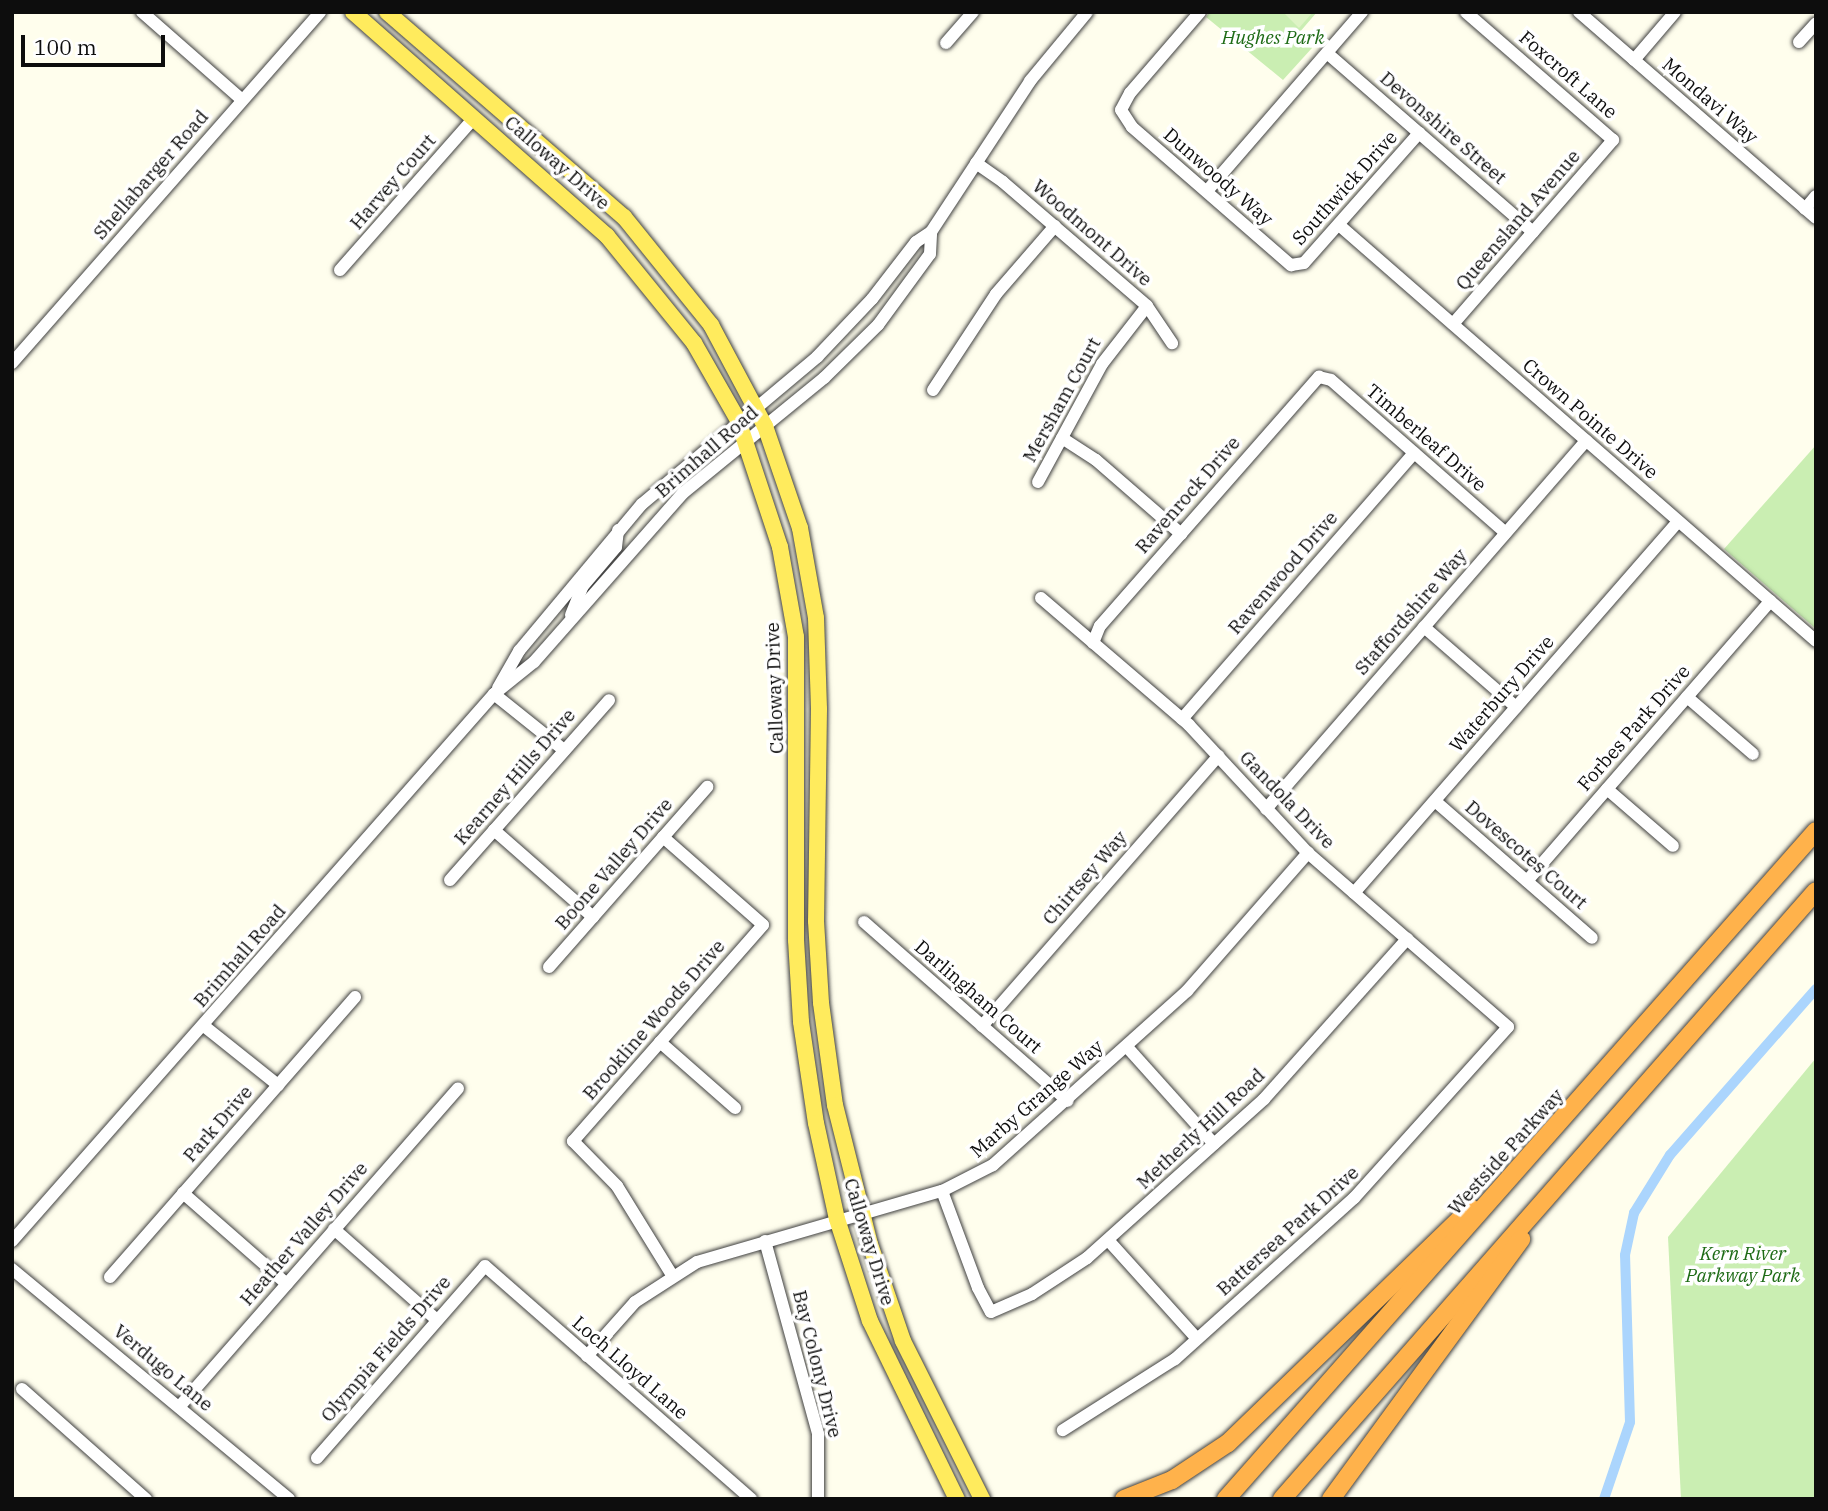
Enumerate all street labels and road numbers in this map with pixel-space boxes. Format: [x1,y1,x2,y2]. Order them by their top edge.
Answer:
street label: Foxcroft Lane [1514,26,1622,124]
street label: Mondavi Way [1658,53,1762,149]
street label: Devonshire Street [1375,67,1511,189]
street label: Shellabarger Road [89,106,213,244]
street label: Calloway Drive [500,111,614,215]
street label: Dunwoody Way [1159,123,1277,231]
street label: Southwick Drive [1288,126,1402,250]
street label: Harvey Court [345,130,441,234]
street label: Queensland Avenue [1451,145,1585,295]
street label: Woodmont Drive [1028,175,1156,291]
street label: Mersham Court [1018,334,1106,466]
street label: Crown Pointe Drive [1518,354,1662,484]
street label: Timberleaf Drive [1361,380,1491,496]
street label: Brimhall Road [651,401,763,503]
street label: Ravenrock Drive [1131,432,1245,558]
street label: Ravenwood Drive [1223,507,1343,639]
street label: Staffordshire Way [1350,544,1472,680]
street label: Calloway Drive [761,622,789,754]
street label: Waterbury Drive [1445,631,1559,757]
street label: Forbes Park Drive [1573,660,1695,796]
street label: Kearney Hills Drive [450,704,580,850]
street label: Gandola Drive [1235,746,1339,854]
street label: Boone Valley Drive [551,794,677,934]
street label: Dovescotes Court [1460,796,1592,914]
street label: Chirtsey Way [1038,826,1132,930]
street label: Brimhall Road [189,900,291,1012]
street label: Brookline Woods Drive [578,935,730,1105]
street label: Darlingham Court [910,936,1046,1058]
street label: Marby Grange Way [966,1035,1108,1163]
street label: Metherly Hill Road [1132,1064,1270,1194]
street label: Park Drive [179,1081,257,1167]
street label: Westside Parkway [1444,1084,1568,1220]
street label: Heather Valley Drive [235,1158,373,1310]
street label: Battersea Park Drive [1212,1161,1364,1301]
street label: Calloway Drive [839,1176,899,1308]
street label: Olympia Fields Drive [316,1271,456,1427]
street label: Bay Colony Drive [788,1288,846,1440]
street label: Loch Lloyd Lane [568,1312,692,1424]
street label: Verdugo Lane [109,1320,217,1416]

